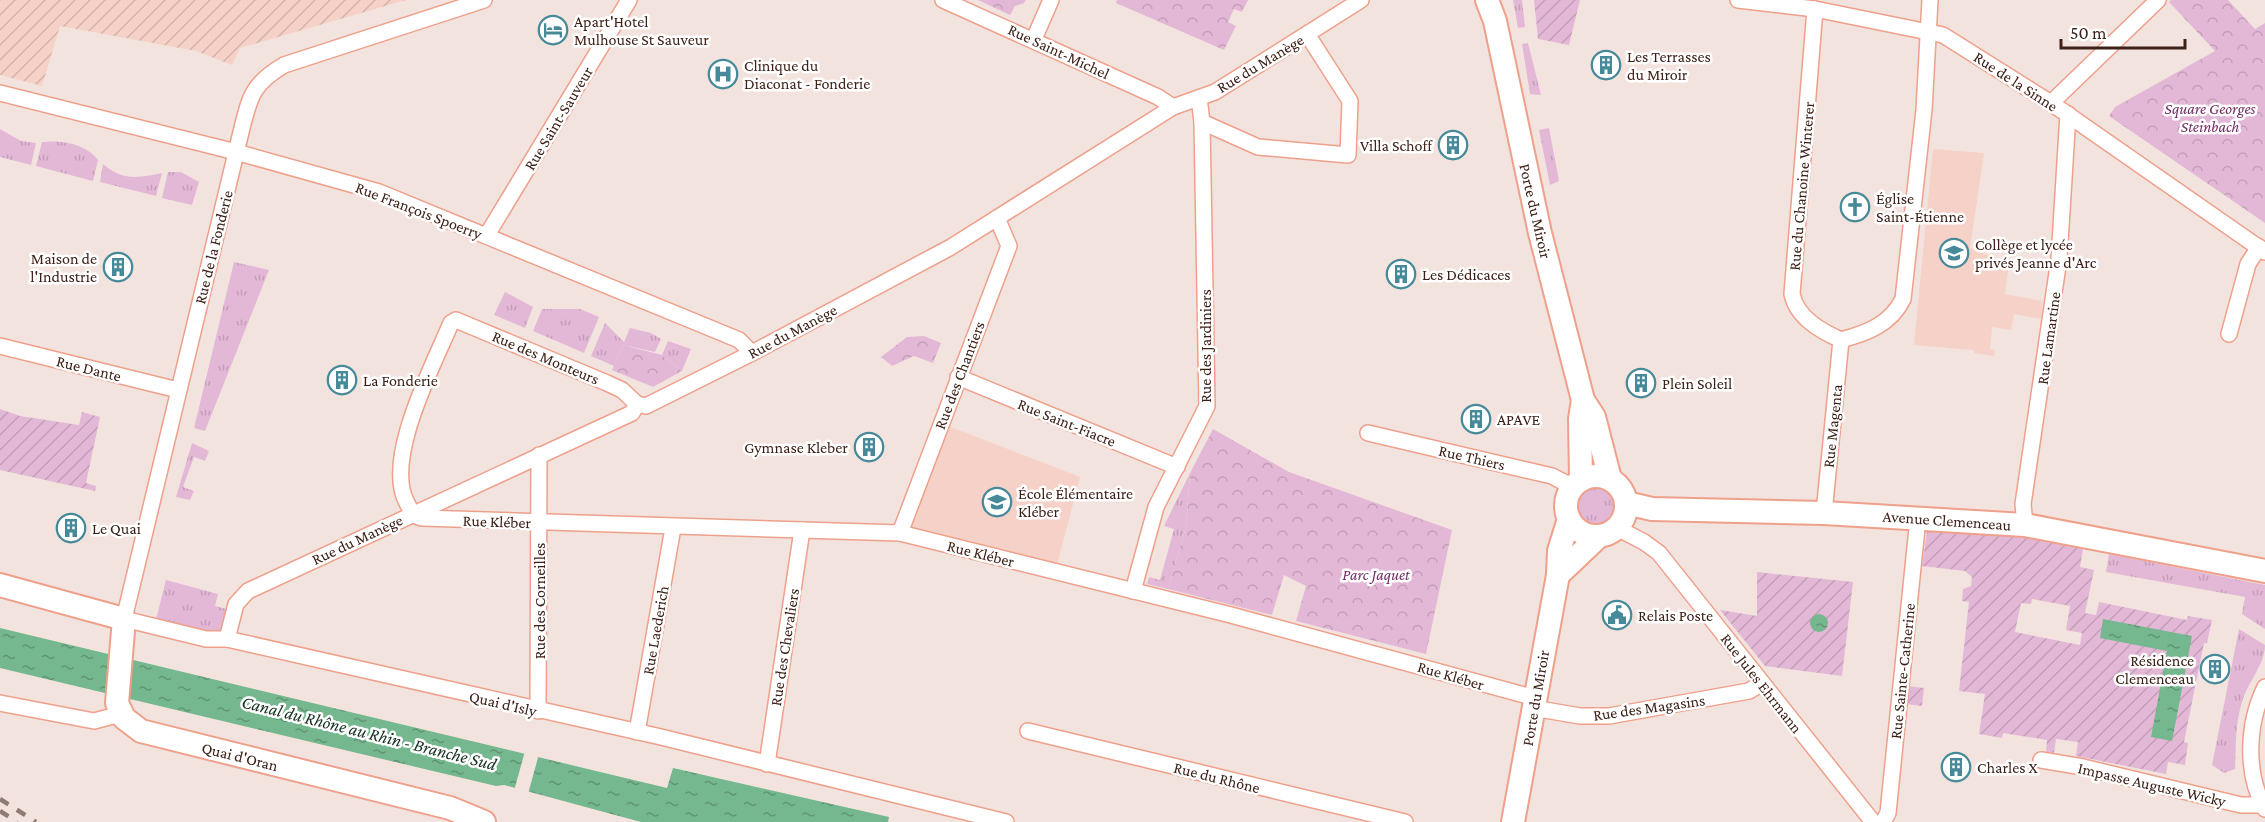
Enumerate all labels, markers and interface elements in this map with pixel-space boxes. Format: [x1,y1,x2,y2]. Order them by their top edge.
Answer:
scale bar [2061,12,2186,50]
place label: Apart'Hotel Mulhouse St Sauveur [574,13,709,48]
hotel icon: Apart'Hotel Mulhouse St Sauveur [537,14,569,46]
street label: Rue Saint-Michel [1005,21,1112,82]
text: 50 m [2070,23,2107,43]
street label: Rue du Manège [1214,31,1307,97]
place label: Les Terrasses du Miroir [1627,48,1711,83]
street label: Rue de la Sinne [1971,48,2061,115]
building icon: Les Terrasses du Miroir [1590,49,1622,81]
place label: Clinique du Diaconat - Fonderie [744,57,870,92]
hospital icon: Clinique du Diaconat - Fonderie [707,58,739,90]
street label: Rue Saint-Sauveur [521,63,596,173]
park label: Square Georges Steinbach [2164,100,2256,135]
street label: Rue du Chanoine Winterer [1786,101,1817,271]
building icon: Villa Schoff [1437,129,1469,161]
place label: Villa Schoff [1360,137,1433,154]
street label: Porte du Miroir [1516,162,1555,261]
street label: Rue François Spoerry [353,179,485,244]
street label: Rue de la Fonderie [191,188,236,306]
place label: Église Saint-Étienne [1876,190,1964,225]
church icon: Église Saint-Étienne [1839,191,1871,223]
place label: Collège et lycée privés Jeanne d'Arc [1975,236,2097,272]
school or university icon: Collège et lycée privés Jeanne d'Arc [1938,237,1970,269]
place label: Maison de l'Industrie [30,250,97,285]
building icon: Maison de l'Industrie [102,251,134,283]
building icon: Les Dédicaces [1385,258,1417,290]
place label: Les Dédicaces [1422,266,1511,283]
street label: Rue des Jardiniers [1197,289,1215,403]
street label: Rue Lamartine [2034,291,2063,386]
street label: Rue du Manège [745,301,840,363]
street label: Rue des Chantiers [931,319,988,432]
street label: Rue des Monteurs [490,327,602,388]
street label: Rue Dante [55,352,123,385]
building icon: La Fonderie [326,364,358,396]
building icon: Plein Soleil [1625,367,1657,399]
place label: La Fonderie [363,372,438,389]
place label: Plein Soleil [1662,375,1732,392]
street label: Rue Magenta [1820,383,1846,469]
street label: Rue Saint-Fiacre [1015,395,1118,450]
building icon: APAVE [1460,403,1492,435]
place label: APAVE [1497,411,1541,428]
building icon: Gymnase Kleber [853,431,885,463]
place label: Gymnase Kleber [744,439,848,457]
street label: Rue Thiers [1437,442,1507,473]
place label: École Élémentaire Kléber [1018,485,1133,520]
school or university icon: École Élémentaire Kléber [981,486,1013,518]
street label: Avenue Clemenceau [1882,508,2012,534]
street label: Rue du Manège [309,511,406,569]
building icon: Le Quai [55,512,87,544]
street label: Rue Kléber [462,512,532,531]
place label: Le Quai [92,520,141,537]
street label: Rue Kléber [946,537,1016,570]
street label: Rue des Corneilles [531,543,548,659]
park label: Parc Jaquet [1342,566,1410,584]
street label: Rue Laederich [639,584,672,676]
street label: Rue des Chevaliers [767,587,802,707]
public building icon: Relais Poste [1601,599,1633,631]
street label: Rue Sainte-Catherine [1887,602,1918,740]
place label: Relais Poste [1638,607,1713,624]
street label: Rue Jules Ehrmann [1717,630,1806,737]
street label: Porte du Miroir [1519,648,1552,747]
place label: Résidence Clemenceau [2115,652,2195,687]
building icon: Résidence Clemenceau [2199,653,2231,685]
street label: Rue Kléber [1416,658,1486,693]
street label: Quai d'Isly [467,687,539,721]
street label: Rue des Magasins [1592,691,1706,725]
water label: Canal du Rhône au Rhin - Branche Sud [240,692,499,774]
street label: Quai d'Oran [200,739,280,774]
building icon: Charles X [1940,751,1972,783]
street label: Rue du Rhône [1172,759,1262,796]
place label: Charles X [1977,759,2039,776]
street label: Impasse Auguste Wicky [2076,759,2228,811]

